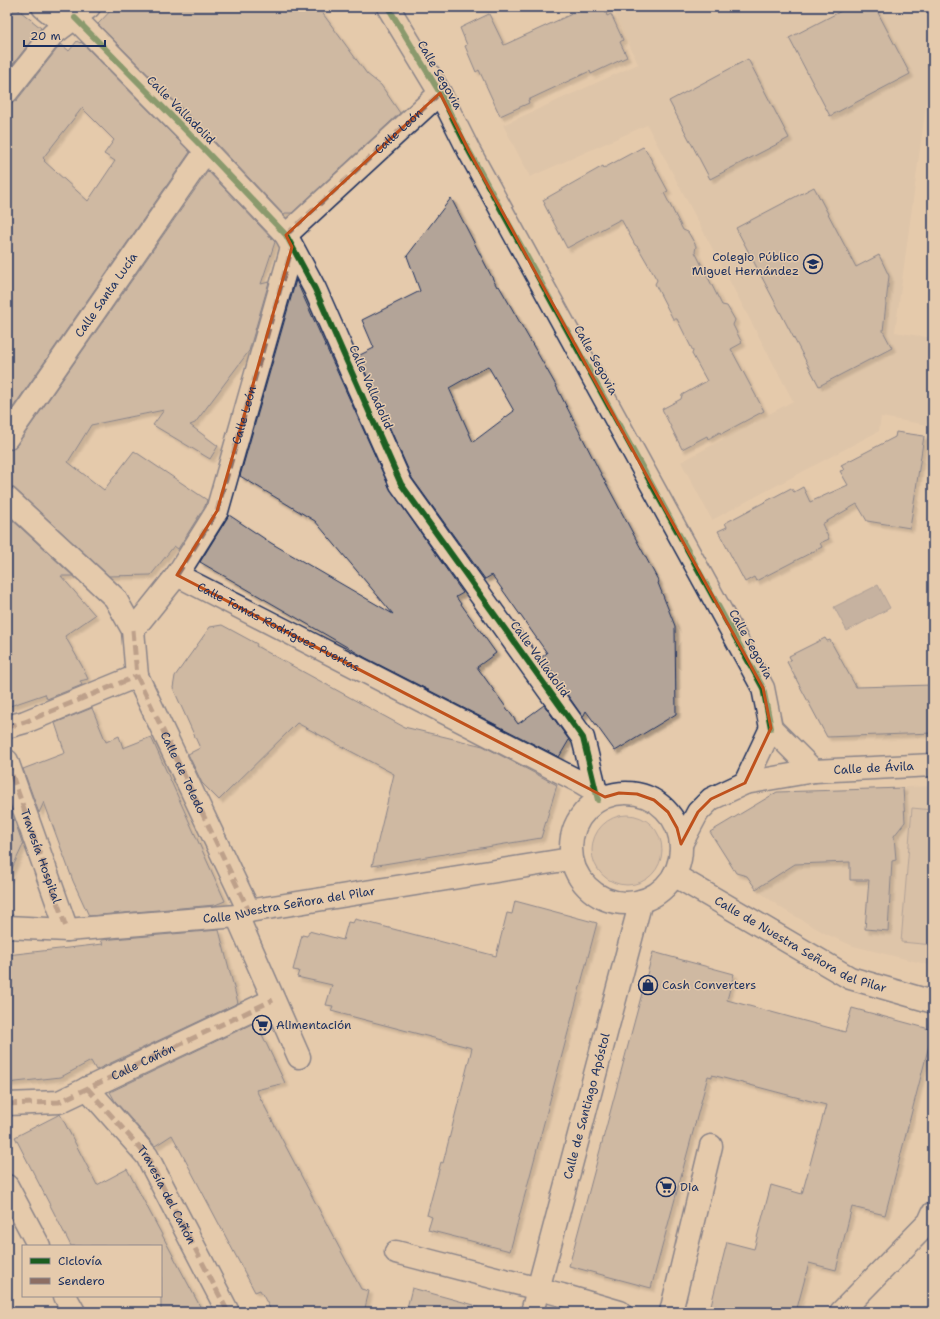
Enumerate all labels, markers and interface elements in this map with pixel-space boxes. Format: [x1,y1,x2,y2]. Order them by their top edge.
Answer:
scale bar [24,22,105,48]
text: 20 m [30,28,61,44]
street label: Calle Segovia [414,38,466,113]
street label: Calle Valladolid [143,72,219,148]
street label: Calle León [371,105,426,158]
street label: Calle Santa Lucía [71,249,141,341]
place label: Colegio Público Miguel Hernández [692,249,799,279]
school or university icon: Colegio Público Miguel Hernández [802,253,824,275]
street label: Calle Segovia [570,322,622,398]
street label: Calle Valladolid [345,342,397,432]
street label: Calle León [228,384,260,446]
street label: Calle Tomás Rodríguez Puertas [194,579,363,676]
street label: Calle Segovia [725,606,777,682]
street label: Calle Valladolid [507,618,573,701]
street label: Calle de Toledo [157,729,209,816]
street label: Calle de Ávila [833,758,915,778]
street label: Travesía Hospital [17,807,65,906]
street label: Calle Nuestra Señora del Pilar [202,883,377,927]
street label: Calle de Nuestra Señora del Pilar [712,892,889,996]
shop icon: Cash Converters [637,974,659,996]
place label: Cash Converters [662,977,756,993]
supermarket icon: Alimentación [251,1014,273,1036]
place label: Alimentación [276,1017,351,1033]
street label: Calle de Santiago Apóstol [560,1031,614,1181]
street label: Calle Cañón [108,1040,178,1084]
street label: Travesía del Cañón [133,1142,199,1247]
supermarket icon: Dia [655,1176,677,1198]
place label: Dia [680,1179,699,1195]
legend [22,1245,162,1297]
text: Ciclovía [58,1253,102,1269]
text: Sendero [58,1273,105,1289]

